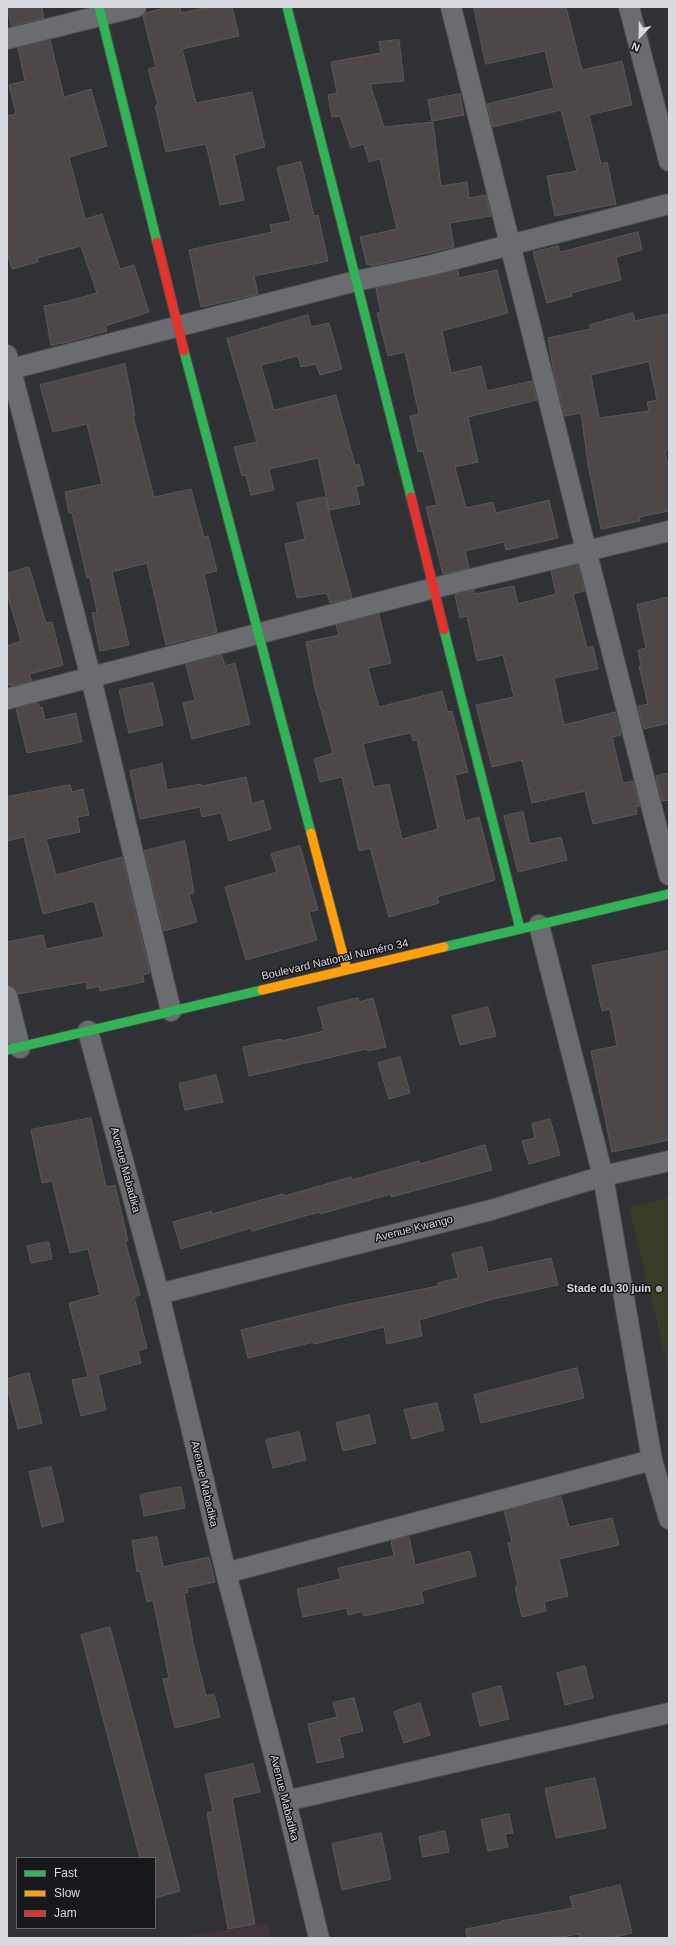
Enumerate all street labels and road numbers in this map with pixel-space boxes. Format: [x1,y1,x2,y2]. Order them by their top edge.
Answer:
street label: Boulevard National Numéro 34 [260,937,410,983]
street label: Avenue Mabadika [107,1126,143,1214]
street label: Avenue Kwango [374,1213,454,1245]
street label: Avenue Mabadika [188,1440,220,1528]
street label: Avenue Mabadika [267,1754,301,1842]

